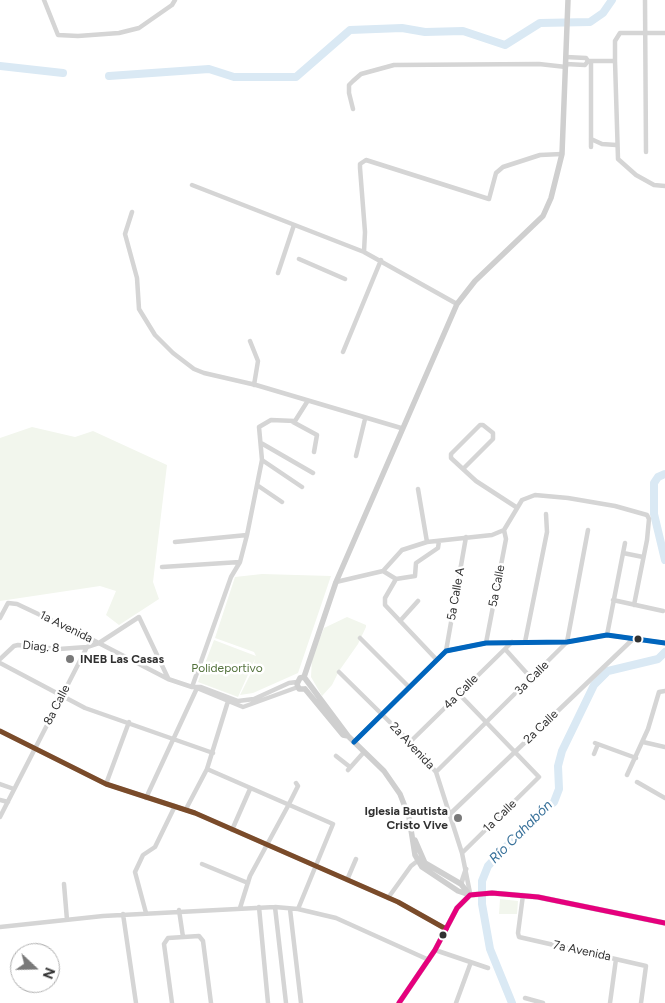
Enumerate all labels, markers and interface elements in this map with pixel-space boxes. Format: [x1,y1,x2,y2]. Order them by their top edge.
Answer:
street label: 5a Calle [486,564,508,608]
street label: 5a Calle A [444,566,468,622]
street label: 1a Avenida [37,608,95,646]
unlabelled marker [633,634,643,644]
street label: Diag. 8 [22,638,60,656]
place label: INEB Las Casas [80,652,164,666]
marker: INEB Las Casas [64,653,76,665]
street label: 3a Calle [512,658,552,698]
park label: Polideportivo [191,661,263,675]
street label: 4a Calle [441,672,481,712]
street label: 8a Calle [41,683,73,727]
street label: 2a Calle [521,707,561,747]
street label: 2a Avenida [387,719,437,773]
street label: 1a Calle [480,797,520,835]
water label: Río Cahabón [486,797,556,867]
place label: Iglesia Bautista Cristo Vive [365,804,448,832]
marker: Iglesia Bautista Cristo Vive [452,812,464,824]
unlabelled marker [438,930,448,940]
street label: 7a Avenida [552,938,612,964]
north arrow [10,943,60,993]
text: N [39,965,58,981]

